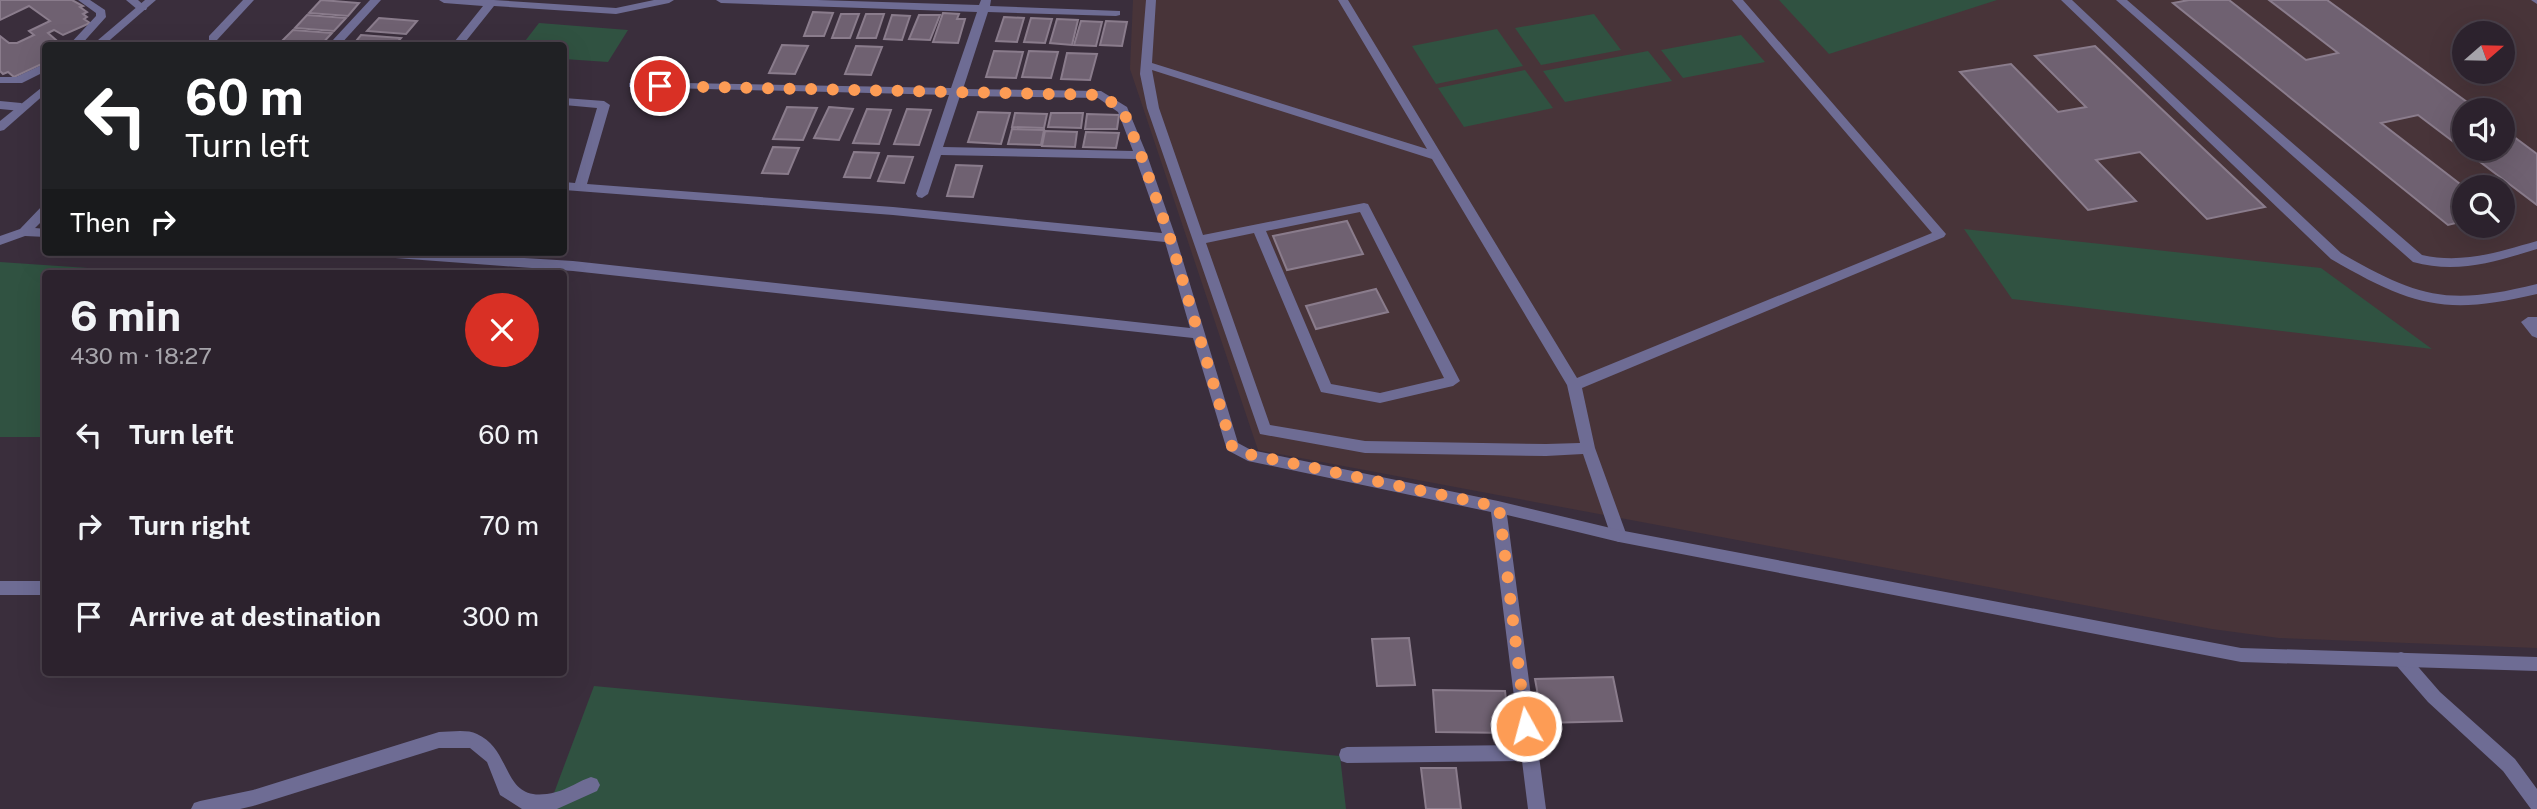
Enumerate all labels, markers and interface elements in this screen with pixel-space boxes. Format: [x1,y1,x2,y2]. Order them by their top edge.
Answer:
north arrow [2452,21,2515,84]
map controls [2452,21,2515,238]
pin [630,56,690,116]
icon: arrive [641,67,679,105]
text: 60 m [185,68,304,126]
icon: left [70,70,161,161]
button: sound [2452,98,2515,161]
text: Turn left [185,127,310,164]
button: search [2452,175,2515,238]
icon: right [144,203,182,241]
text: Then [70,207,130,238]
text: 6 min [70,291,181,340]
button: close [465,293,539,367]
text: 430 m · 18:27 [70,342,212,369]
icon: left [70,416,108,454]
text: Turn left [129,419,234,450]
text: 60 m [478,419,539,450]
icon: right [70,507,108,545]
text: Turn right [129,510,251,541]
text: 70 m [479,510,539,541]
icon: arrive [70,598,108,636]
text: Arrive at destination [129,601,381,632]
text: 300 m [462,601,539,632]
position arrow [1489,689,1563,763]

